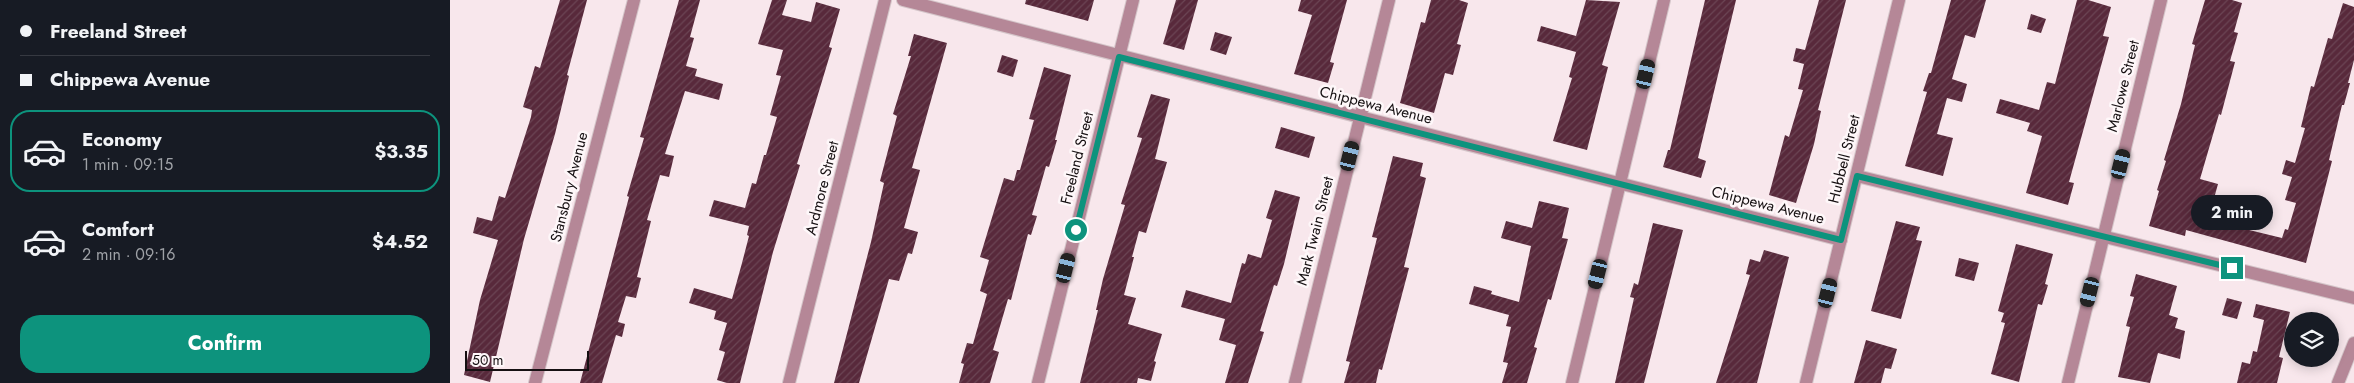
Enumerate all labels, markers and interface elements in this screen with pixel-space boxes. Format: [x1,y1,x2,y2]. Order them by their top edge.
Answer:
text: Freeland Street [50,18,186,45]
street label: Marlowe Street [2101,37,2145,134]
car [1635,58,1656,90]
text: Chippewa Avenue [50,66,210,93]
street label: Chippewa Avenue [1317,80,1435,130]
street label: Freeland Street [1055,109,1099,207]
street label: Hubbell Street [1822,112,1866,206]
text: Economy [82,126,162,153]
icon: car [22,129,67,174]
street label: Stansbury Avenue [545,129,593,244]
text: $3.35 [374,138,428,165]
street label: Ardmore Street [800,138,844,237]
car [1339,140,1360,172]
car [2110,148,2131,180]
text: 1 min · 09:15 [82,153,173,176]
street label: Mark Twain Street [1291,174,1339,288]
street label: Chippewa Avenue [1709,180,1827,230]
callout: 2 min [2191,196,2273,230]
text: 2 min [2211,201,2253,224]
text: Comfort [82,216,154,243]
icon: car [22,219,67,264]
route start [1065,219,1087,241]
text: $4.52 [372,228,428,255]
text: 2 min · 09:16 [82,243,175,266]
car [1055,252,1076,284]
route end [2221,257,2243,279]
car [1587,258,1608,290]
car [2079,276,2100,308]
car [1817,277,1838,309]
map controls [2284,312,2339,367]
button: layers [2284,312,2339,367]
button: Confirm [20,315,430,373]
scale bar [465,348,589,371]
text: 50 m [472,350,503,370]

